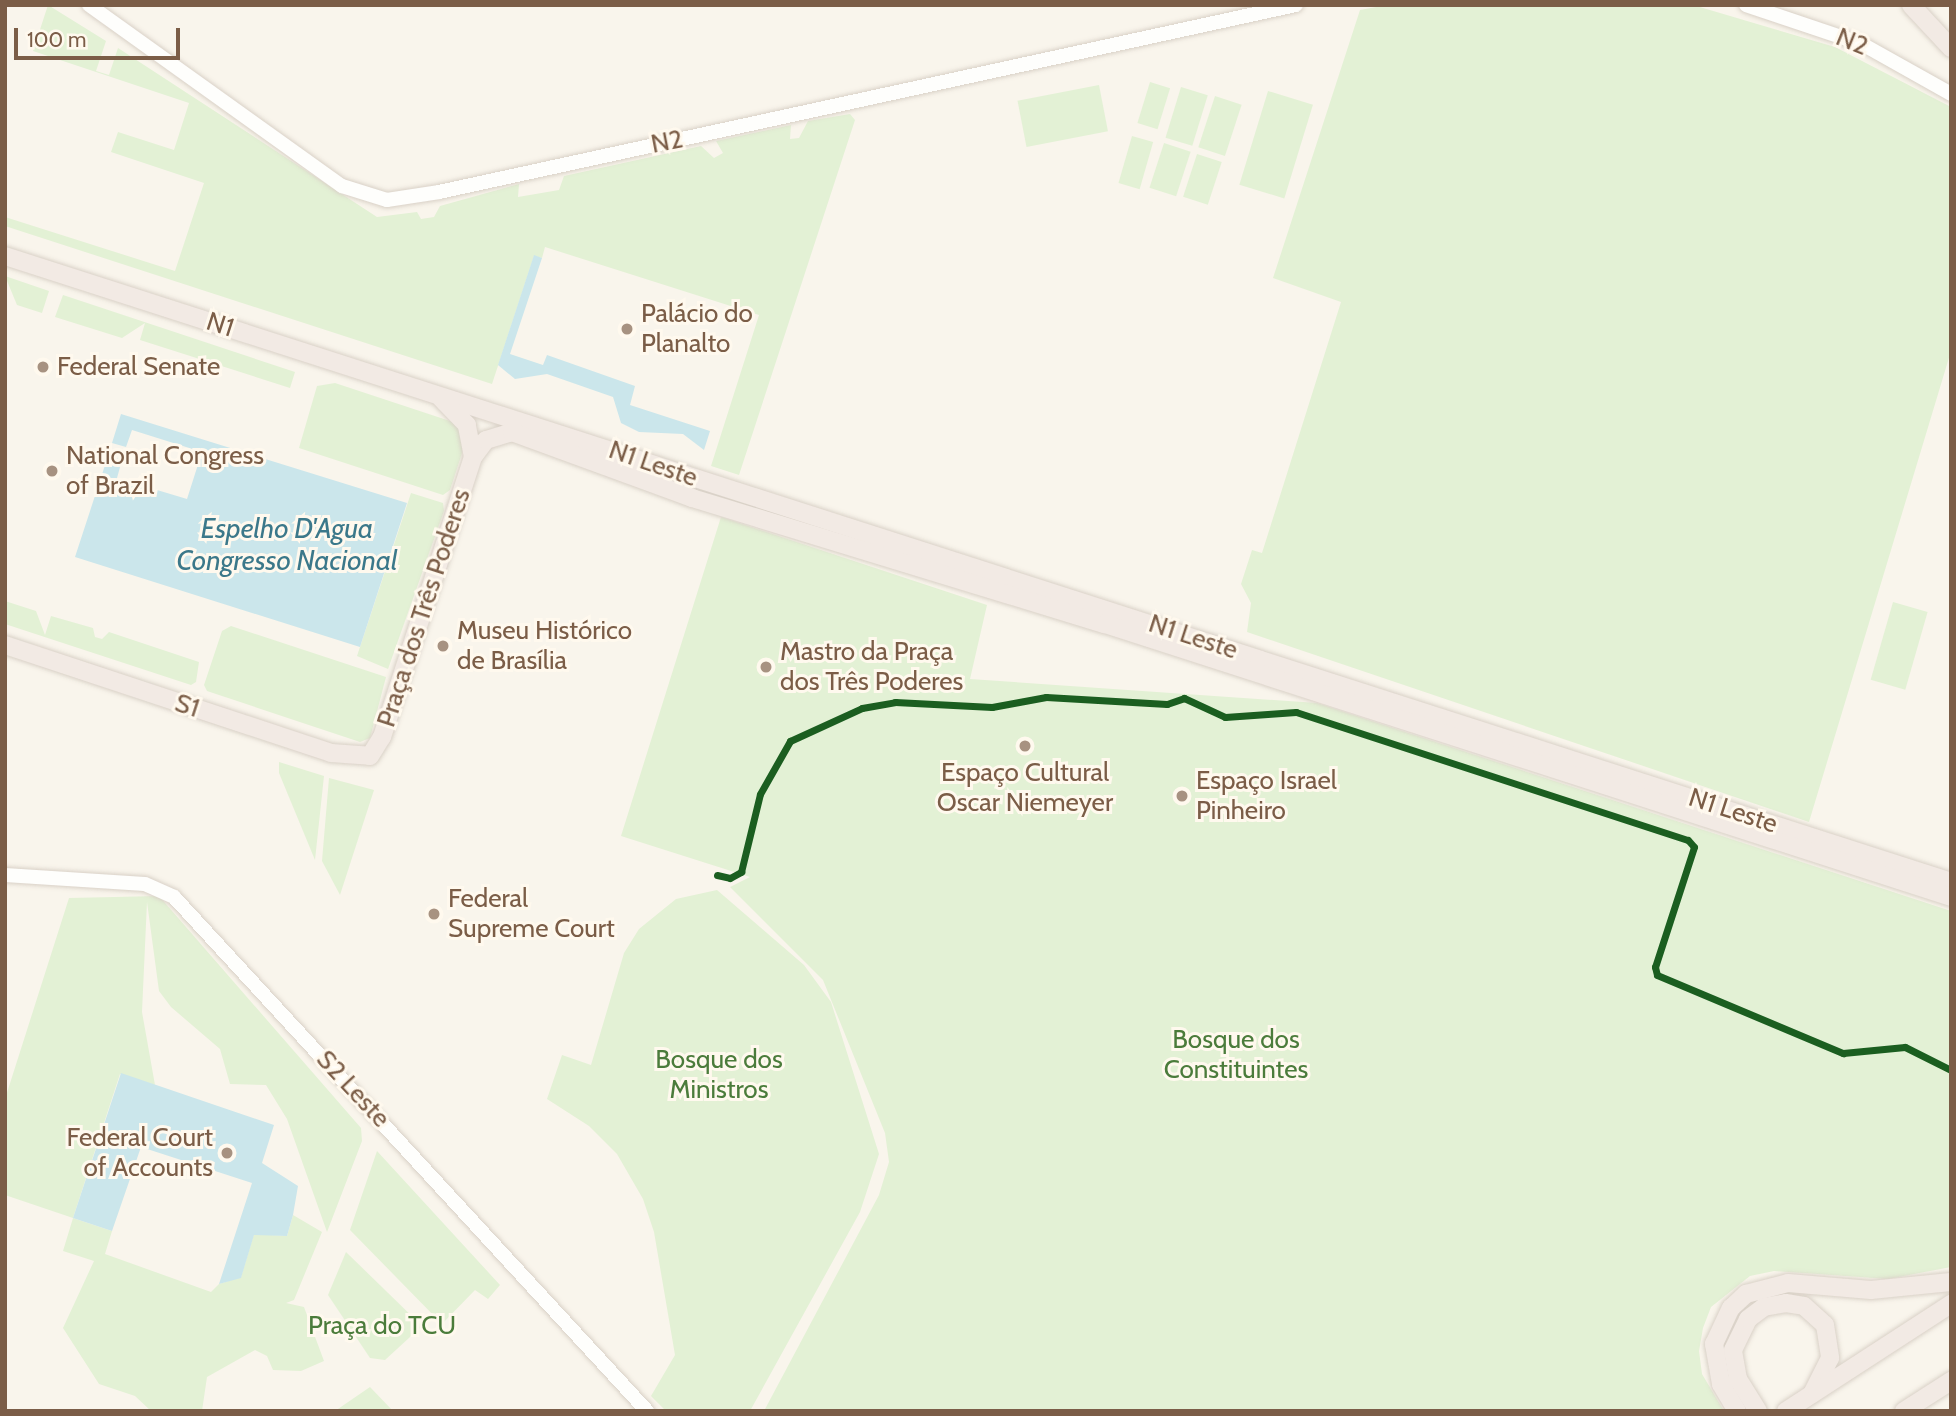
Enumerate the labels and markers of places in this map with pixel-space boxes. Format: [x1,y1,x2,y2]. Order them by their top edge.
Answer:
place label: Palácio do Planalto [641,298,753,360]
marker: Palácio do Planalto [619,321,635,337]
place label: Federal Senate [57,351,220,383]
marker: Federal Senate [35,359,51,375]
place label: National Congress of Brazil [66,440,264,502]
marker: National Congress of Brazil [44,463,60,479]
place label: Museu Histórico de Brasília [457,615,632,676]
place label: Mastro da Praça dos Três Poderes [780,636,963,698]
marker: Museu Histórico de Brasília [435,638,451,654]
marker: Mastro da Praça dos Três Poderes [758,659,774,675]
marker: Espaço Cultural Oscar Niemeyer [1017,738,1033,754]
place label: Espaço Cultural Oscar Niemeyer [937,757,1113,818]
place label: Espaço Israel Pinheiro [1196,765,1337,826]
marker: Espaço Israel Pinheiro [1174,788,1190,804]
place label: Federal Supreme Court [448,883,615,944]
marker: Federal Supreme Court [426,906,442,922]
place label: Federal Court of Accounts [66,1122,213,1184]
marker: Federal Court of Accounts [219,1145,235,1161]

